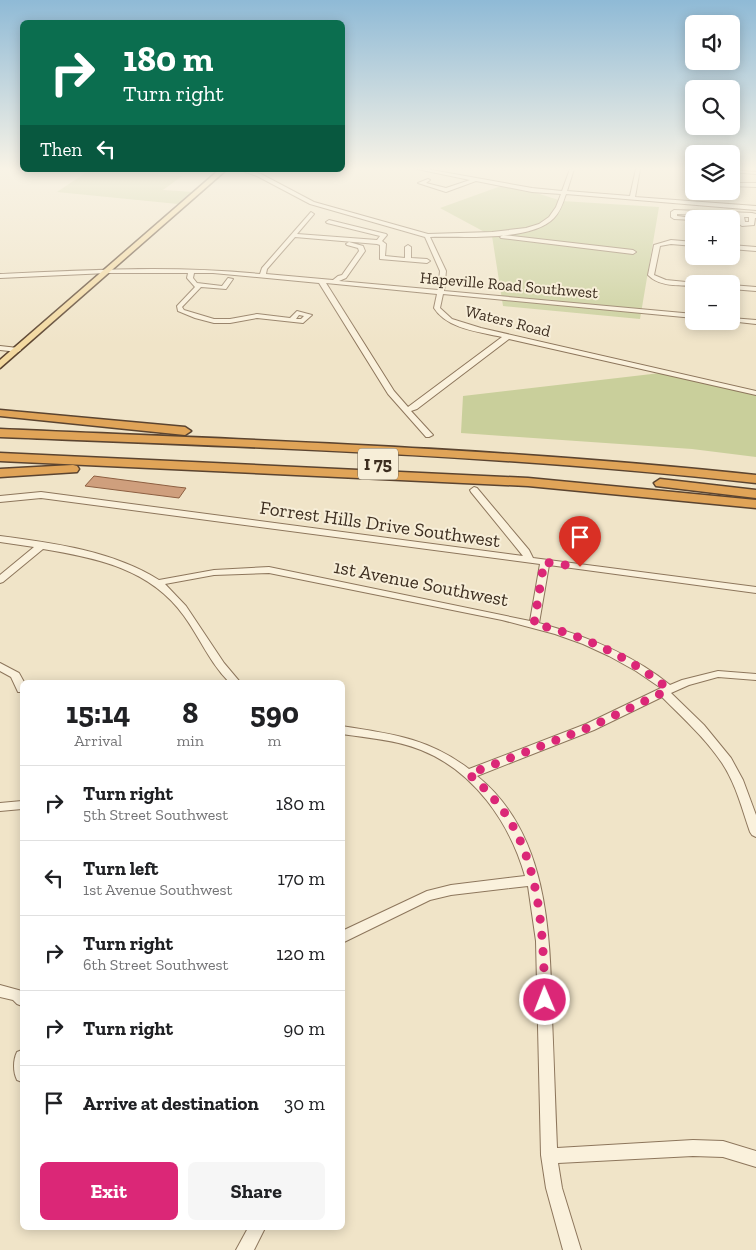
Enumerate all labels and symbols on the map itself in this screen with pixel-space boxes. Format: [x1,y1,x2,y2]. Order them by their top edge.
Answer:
street label: Hapeville Road Southwest [419,268,599,302]
street label: Waters Road [463,301,553,341]
road number: I 75 [358,448,398,479]
street label: Forrest Hills Drive Southwest [258,496,502,552]
pin [559,516,601,567]
street label: 1st Avenue Southwest [332,555,510,611]
position arrow [518,973,570,1025]

